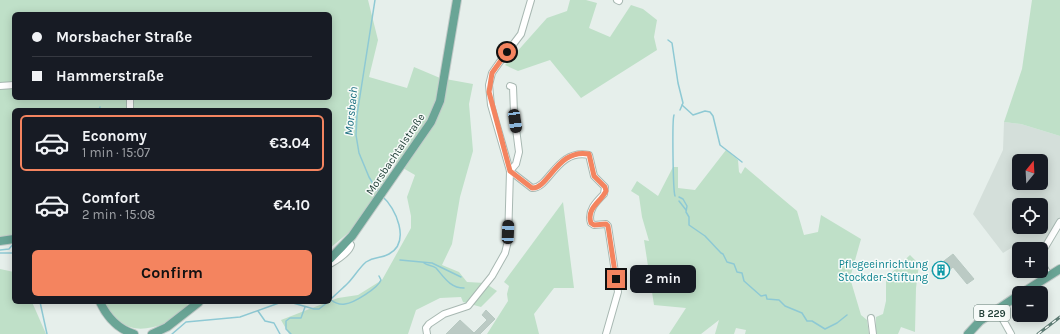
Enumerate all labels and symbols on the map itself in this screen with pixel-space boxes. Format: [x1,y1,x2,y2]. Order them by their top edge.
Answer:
route start [498,43,516,61]
water label: Morsbach [341,86,361,136]
car [507,108,523,134]
street label: Morsbachtalstraße [363,111,428,198]
north arrow [1012,154,1048,190]
car [502,220,514,244]
place label: Pflegeeinrichtung Stockder-Stiftung [838,258,929,284]
building icon: Pflegeeinrichtung Stockder-Stiftung [931,260,951,280]
callout: 2 min [630,265,696,293]
route end [607,270,625,288]
road number: B 229 [974,305,1010,321]

